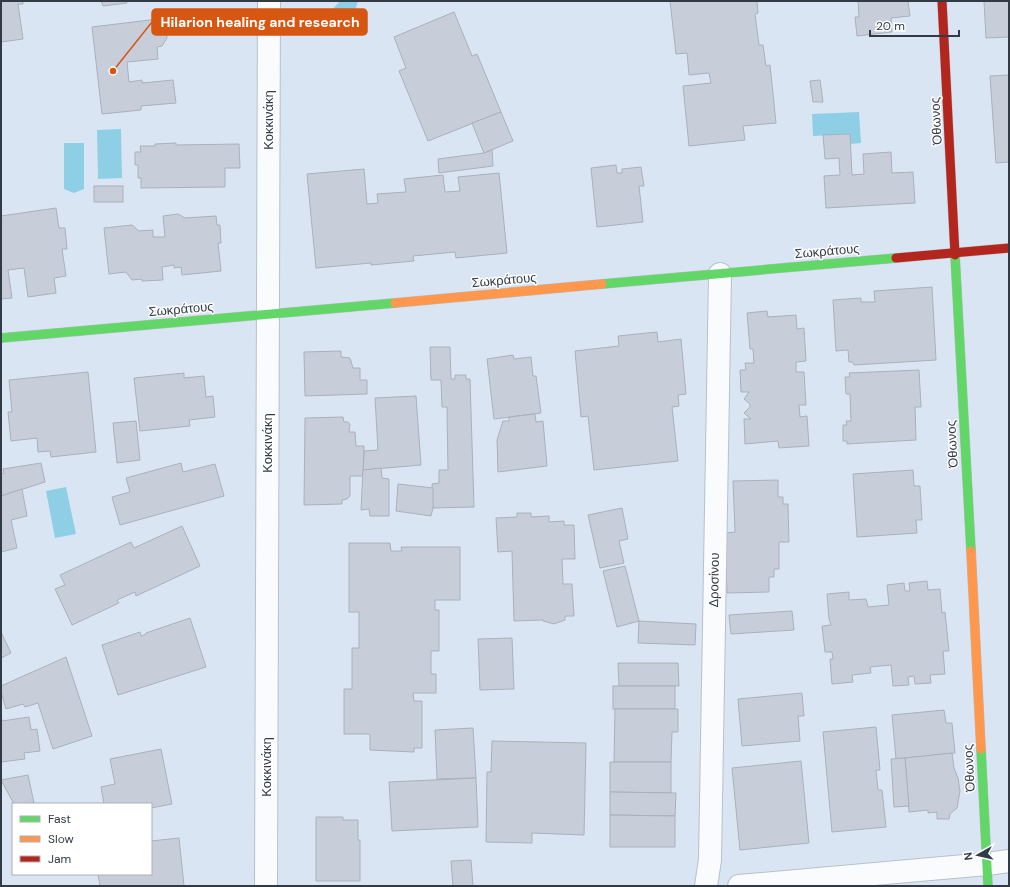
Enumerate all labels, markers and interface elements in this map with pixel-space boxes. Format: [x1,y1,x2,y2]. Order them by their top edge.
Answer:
callout: Hilarion healing and research [152,9,367,35]
scale bar [870,12,959,38]
text: Hilarion healing and research [160,13,360,31]
text: 20 m [876,18,905,34]
street label: Κοκκινάκη [260,90,277,150]
street label: Όθωνος [926,97,946,146]
street label: Σωκράτους [794,240,860,262]
street label: Σωκράτους [471,269,537,291]
street label: Σωκράτους [148,298,214,320]
street label: Κοκκινάκη [259,413,276,473]
street label: Όθωνος [942,420,962,469]
street label: Δροσίνου [705,552,723,608]
street label: Κοκκινάκη [258,737,275,797]
street label: Όθωνος [959,744,979,793]
legend [12,803,152,875]
text: Fast [48,811,71,827]
text: Slow [48,831,74,847]
north arrow [958,835,998,875]
text: Jam [48,851,71,867]
text: N [961,851,976,861]

